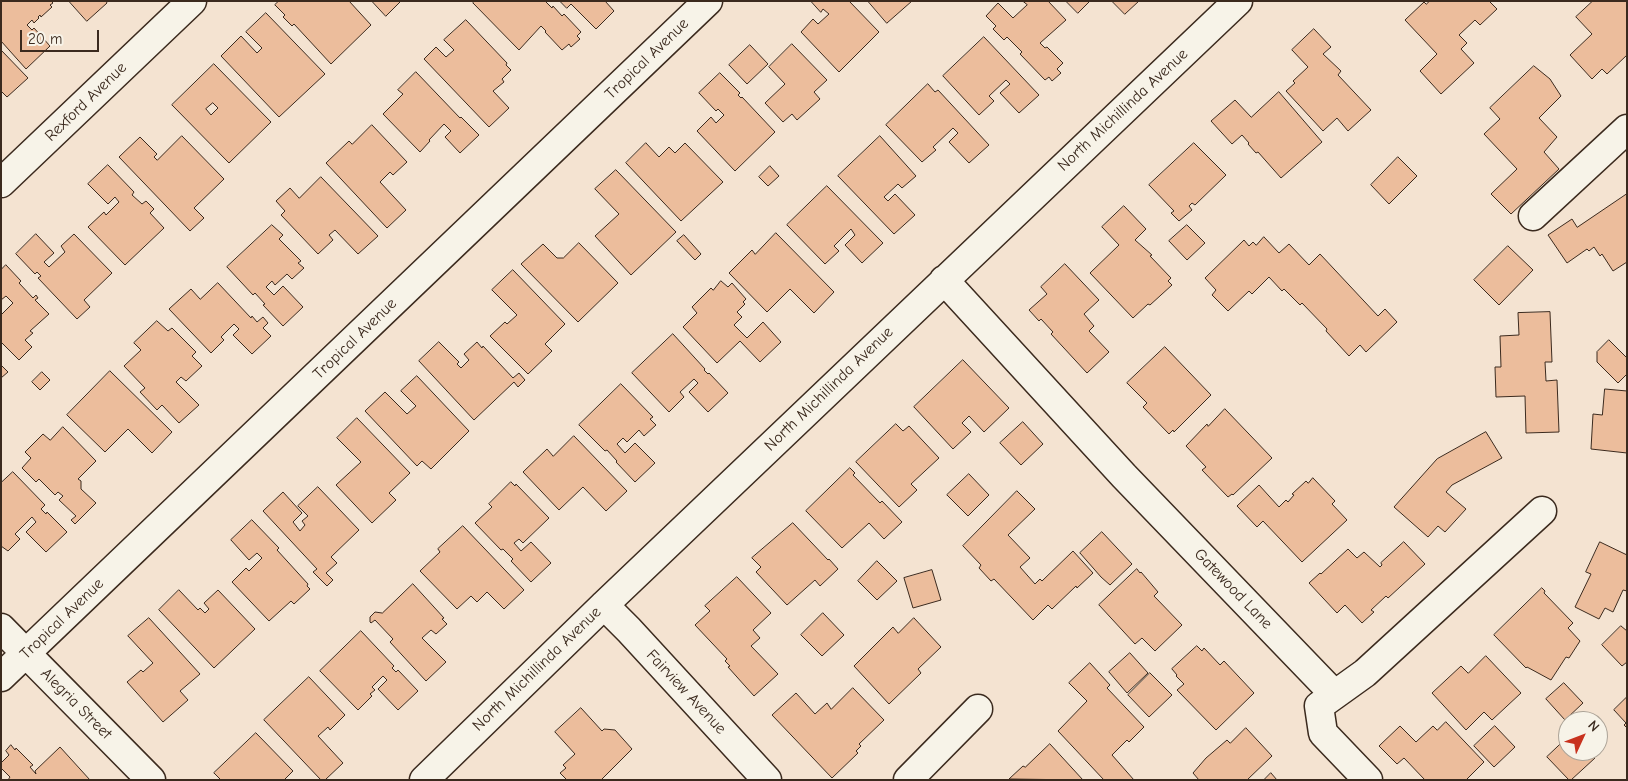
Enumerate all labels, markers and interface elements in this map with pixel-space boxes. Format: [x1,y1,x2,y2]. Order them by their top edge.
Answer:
street label: Tropical Avenue [601,14,693,104]
scale bar [22,20,101,52]
text: 20 m [28,30,62,48]
street label: North Michillinda Avenue [1054,45,1192,175]
street label: Rexford Avenue [41,58,131,146]
street label: Tropical Avenue [309,294,401,384]
street label: North Michillinda Avenue [761,323,897,455]
street label: Gatewood Lane [1190,545,1276,633]
street label: Tropical Avenue [16,574,108,664]
street label: North Michillinda Avenue [469,603,605,735]
street label: Fairview Avenue [642,646,730,738]
street label: Alegria Street [36,664,116,744]
north arrow [1558,711,1608,761]
text: N [1584,717,1603,735]

